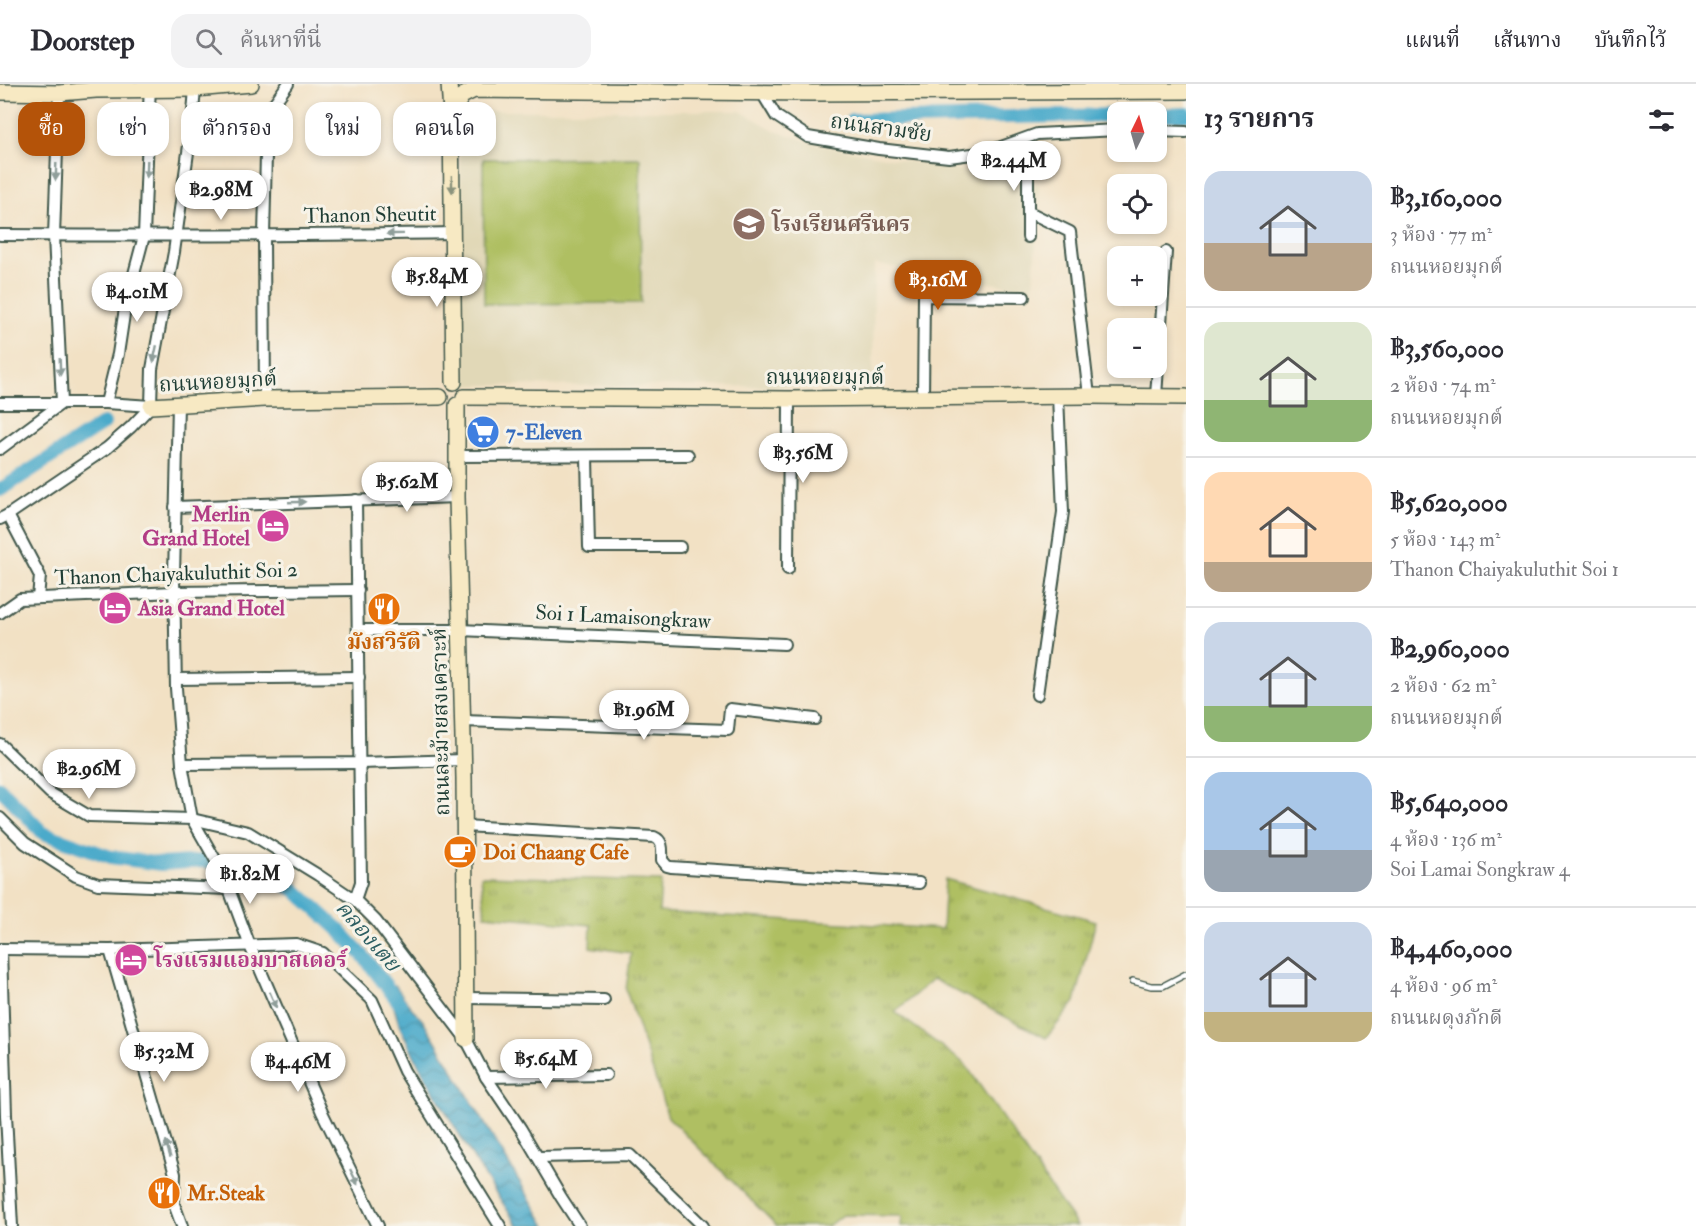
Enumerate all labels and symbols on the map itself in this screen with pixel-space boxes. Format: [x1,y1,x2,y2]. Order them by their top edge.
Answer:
north arrow [1107,102,1167,162]
street label: ถนนสามชัย [829,108,933,148]
pin: ฿2.44M [965,141,1063,192]
one-way arrow [142,160,152,179]
one-way arrow [52,163,61,182]
pin: ฿2.98M [172,170,270,221]
one-way arrow [448,175,457,194]
street label: Thanon Sheutit [303,200,437,230]
school or university icon: โรงเรียนศรีนคร [731,206,767,242]
place label: โรงเรียนศรีนคร [771,209,910,238]
one-way arrow [385,229,404,239]
pin: ฿5.84M [388,257,486,308]
pin: ฿3.16M [889,260,987,311]
pin: ฿4.01M [88,272,186,323]
one-way arrow [150,345,159,364]
one-way arrow [55,358,65,377]
street label: ถนนหอยมุกต์ [766,364,884,391]
street label: ถนนหอยมุกต์ [158,365,278,399]
supermarket icon: 7-Eleven [465,414,501,450]
place label: 7-Eleven [506,419,582,446]
pin: ฿3.56M [754,433,852,484]
pin: ฿5.62M [358,462,456,513]
one-way arrow [287,497,306,507]
place label: Merlin Grand Hotel [142,501,251,552]
hotel icon: Merlin Grand Hotel [255,508,291,544]
street label: Thanon Chaiyakuluthit Soi 2 [54,556,298,592]
hotel icon: Asia Grand Hotel [97,590,133,626]
restaurant icon: มังสวิรัติ [366,591,402,627]
place label: Asia Grand Hotel [137,595,285,622]
street label: Soi 1 Lamaisongkraw [535,599,713,635]
street label: ถนนละม้ายสงเคราะห์ [426,628,456,816]
place label: มังสวิรัติ [347,629,421,656]
pin: ฿1.96M [595,690,693,741]
pin: ฿2.96M [40,749,138,800]
cafe icon: Doi Chaang Cafe [442,834,478,870]
place label: Doi Chaang Cafe [483,839,629,866]
pin: ฿1.82M [201,854,299,905]
water label: คลองเตย [329,895,408,979]
hotel icon: โรงแรมแอมบาสเดอร์ [113,942,149,978]
place label: โรงแรมแอมบาสเดอร์ [153,945,349,974]
one-way arrow [269,991,278,1008]
pin: ฿5.32M [115,1032,213,1083]
pin: ฿5.64M [497,1039,595,1090]
pin: ฿4.46M [249,1042,347,1093]
one-way arrow [163,1140,172,1158]
one-way arrow [349,1169,359,1186]
restaurant icon: Mr.Steak [146,1175,182,1211]
place label: Mr.Steak [186,1180,266,1207]

